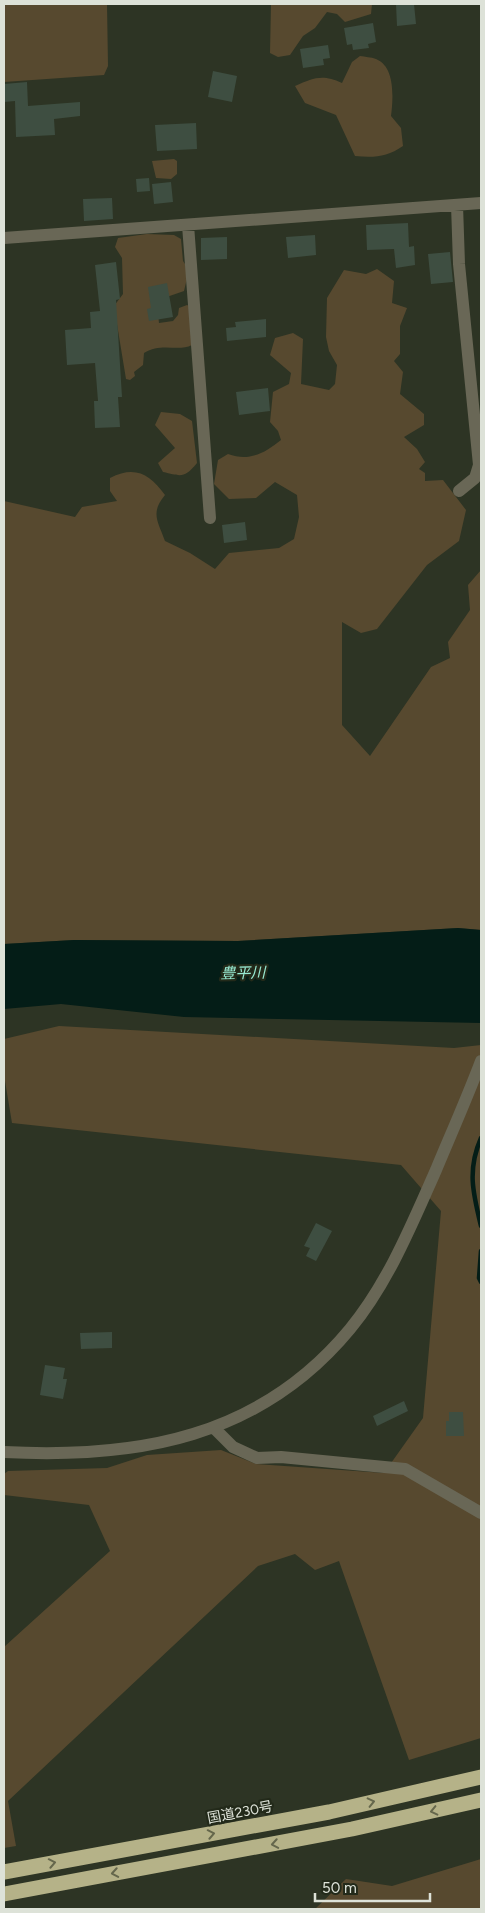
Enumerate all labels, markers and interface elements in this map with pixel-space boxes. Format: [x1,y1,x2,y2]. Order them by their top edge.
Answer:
water label: 豊平川 [220,964,268,982]
one-way arrow [366,1797,375,1808]
street label: 国道230号 [206,1798,274,1827]
one-way arrow [429,1805,438,1816]
one-way arrow [207,1829,216,1839]
one-way arrow [270,1838,279,1848]
one-way arrow [47,1859,56,1869]
one-way arrow [110,1868,119,1878]
scale bar [315,1870,430,1902]
text: 50 m [322,1879,357,1897]

